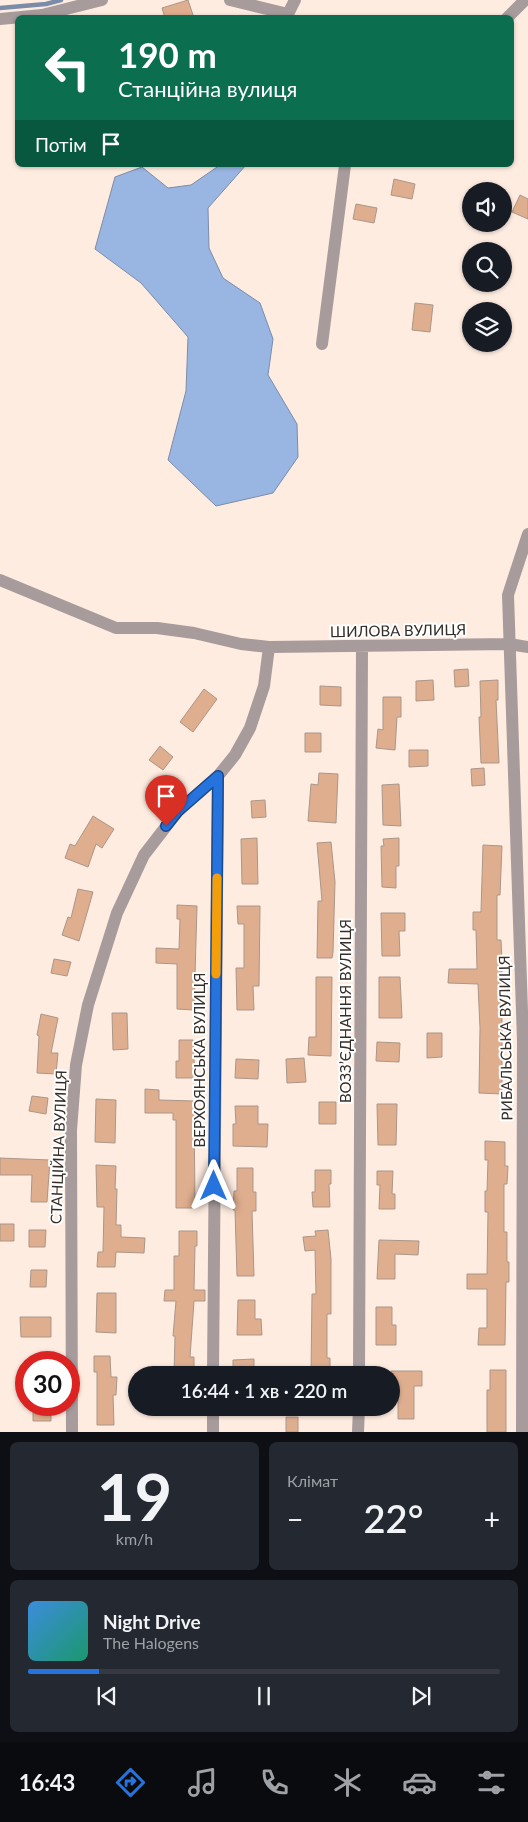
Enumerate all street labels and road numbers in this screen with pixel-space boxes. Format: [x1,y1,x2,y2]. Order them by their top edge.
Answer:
street label: ШИЛОВА ВУЛИЦЯ [330,620,466,640]
street label: ВОЗЗ’ЄДНАННЯ ВУЛИЦЯ [336,919,354,1103]
street label: РИБАЛЬСЬКА ВУЛИЦЯ [495,955,515,1121]
street label: ВЕРХОЯНСЬКА ВУЛИЦЯ [190,973,208,1147]
street label: СТАНЦІЙНА ВУЛИЦЯ [46,1070,70,1224]

